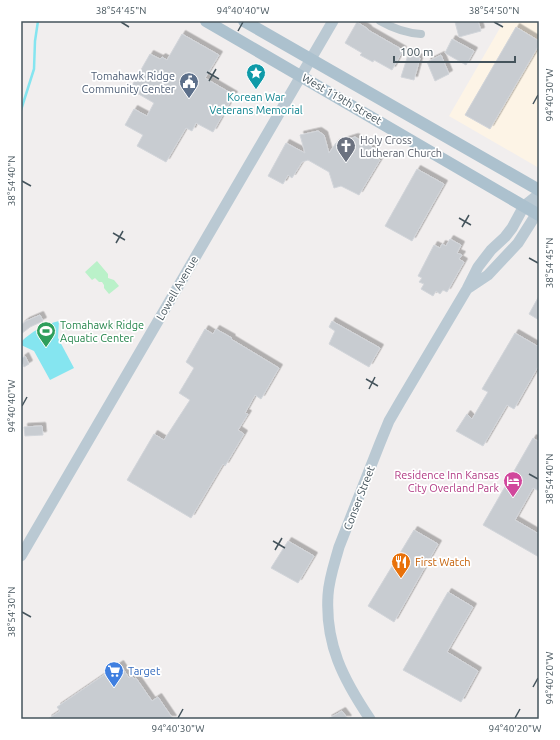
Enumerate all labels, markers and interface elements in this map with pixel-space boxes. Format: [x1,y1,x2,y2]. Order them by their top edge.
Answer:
text: 38°54'45"N [96,5,146,16]
text: 94°40'40"W [217,5,269,16]
text: 38°54'50"N [469,5,519,16]
scale bar [394,38,515,64]
text: 100 m [400,45,433,58]
place icon: Korean War Veterans Memorial [245,62,267,90]
text: 94°40'30"W [544,69,555,121]
place label: Tomahawk Ridge Community Center [82,70,176,95]
public building icon: Tomahawk Ridge Community Center [178,71,200,99]
street label: West 119th Street [300,71,385,127]
place label: Korean War Veterans Memorial [209,91,303,116]
place label: Holy Cross Lutheran Church [360,134,442,159]
church icon: Holy Cross Lutheran Church [335,135,357,163]
text: 38°54'40"N [6,156,17,206]
text: 38°54'45"N [544,238,555,288]
street label: Lowell Avenue [154,254,200,322]
place label: Tomahawk Ridge Aquatic Center [60,319,144,344]
sports icon: Tomahawk Ridge Aquatic Center [35,320,57,348]
text: 94°40'40"W [6,380,17,432]
text: 38°54'40"N [544,454,555,504]
street label: Conser Street [341,464,377,532]
place label: Residence Inn Kansas City Overland Park [394,469,499,494]
hotel icon: Residence Inn Kansas City Overland Park [502,470,524,498]
restaurant icon: First Watch [390,551,412,579]
place label: First Watch [415,556,471,568]
text: 38°54'30"N [6,587,17,637]
text: 94°40'20"W [544,652,555,704]
supermarket icon: Target [103,660,125,688]
place label: Target [128,665,161,677]
text: 94°40'30"W [152,723,204,734]
text: 94°40'20"W [489,723,541,734]

